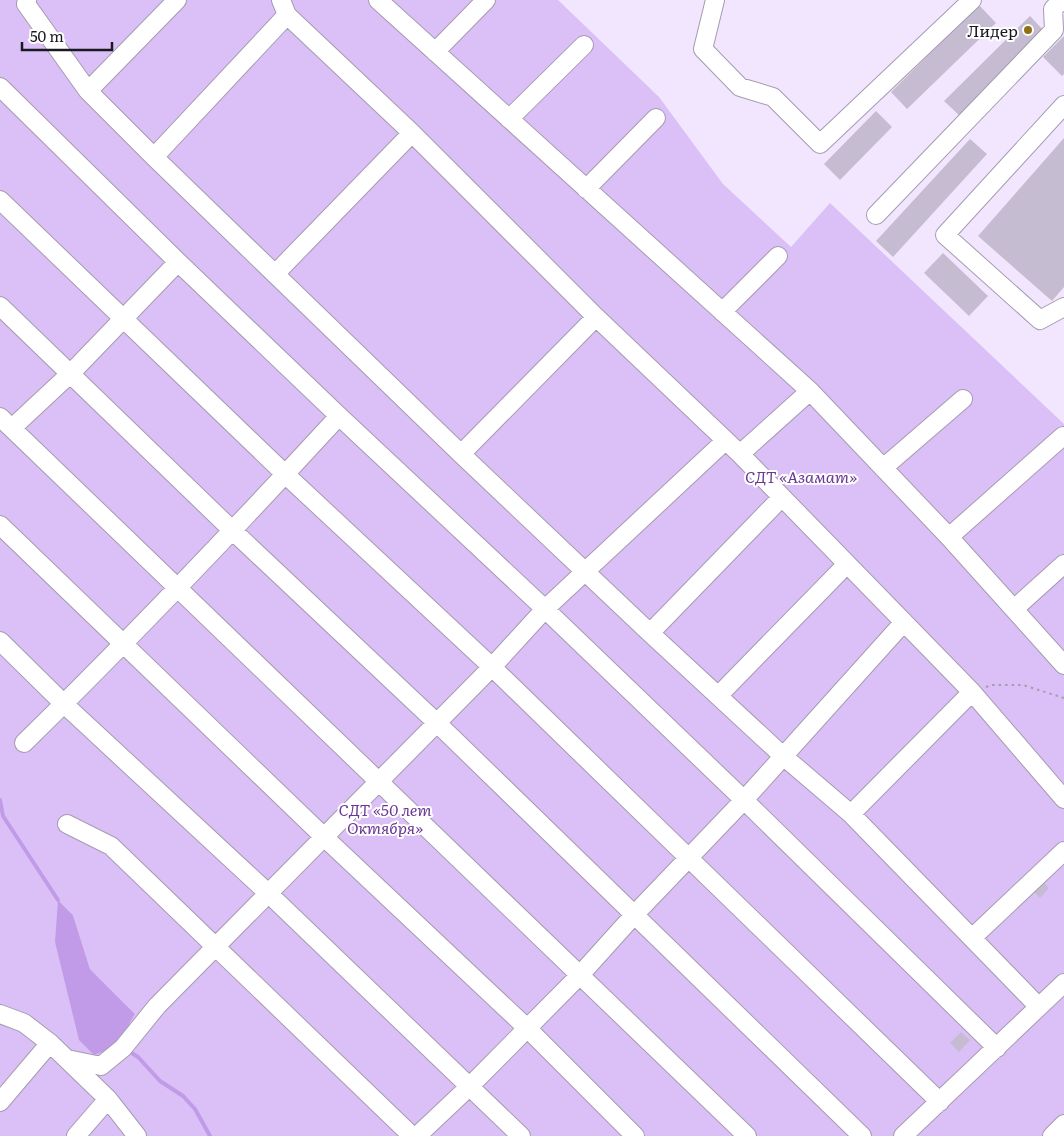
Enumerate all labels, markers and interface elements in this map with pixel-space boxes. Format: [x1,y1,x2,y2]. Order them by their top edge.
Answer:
place label: Лидер [967,18,1018,42]
scale bar [22,20,112,52]
text: 50 m [30,24,64,47]
marker: Лидер [1022,24,1034,36]
park label: СДТ «Азамат» [745,464,857,488]
park label: СДТ «50 лет Октября» [339,797,431,839]

